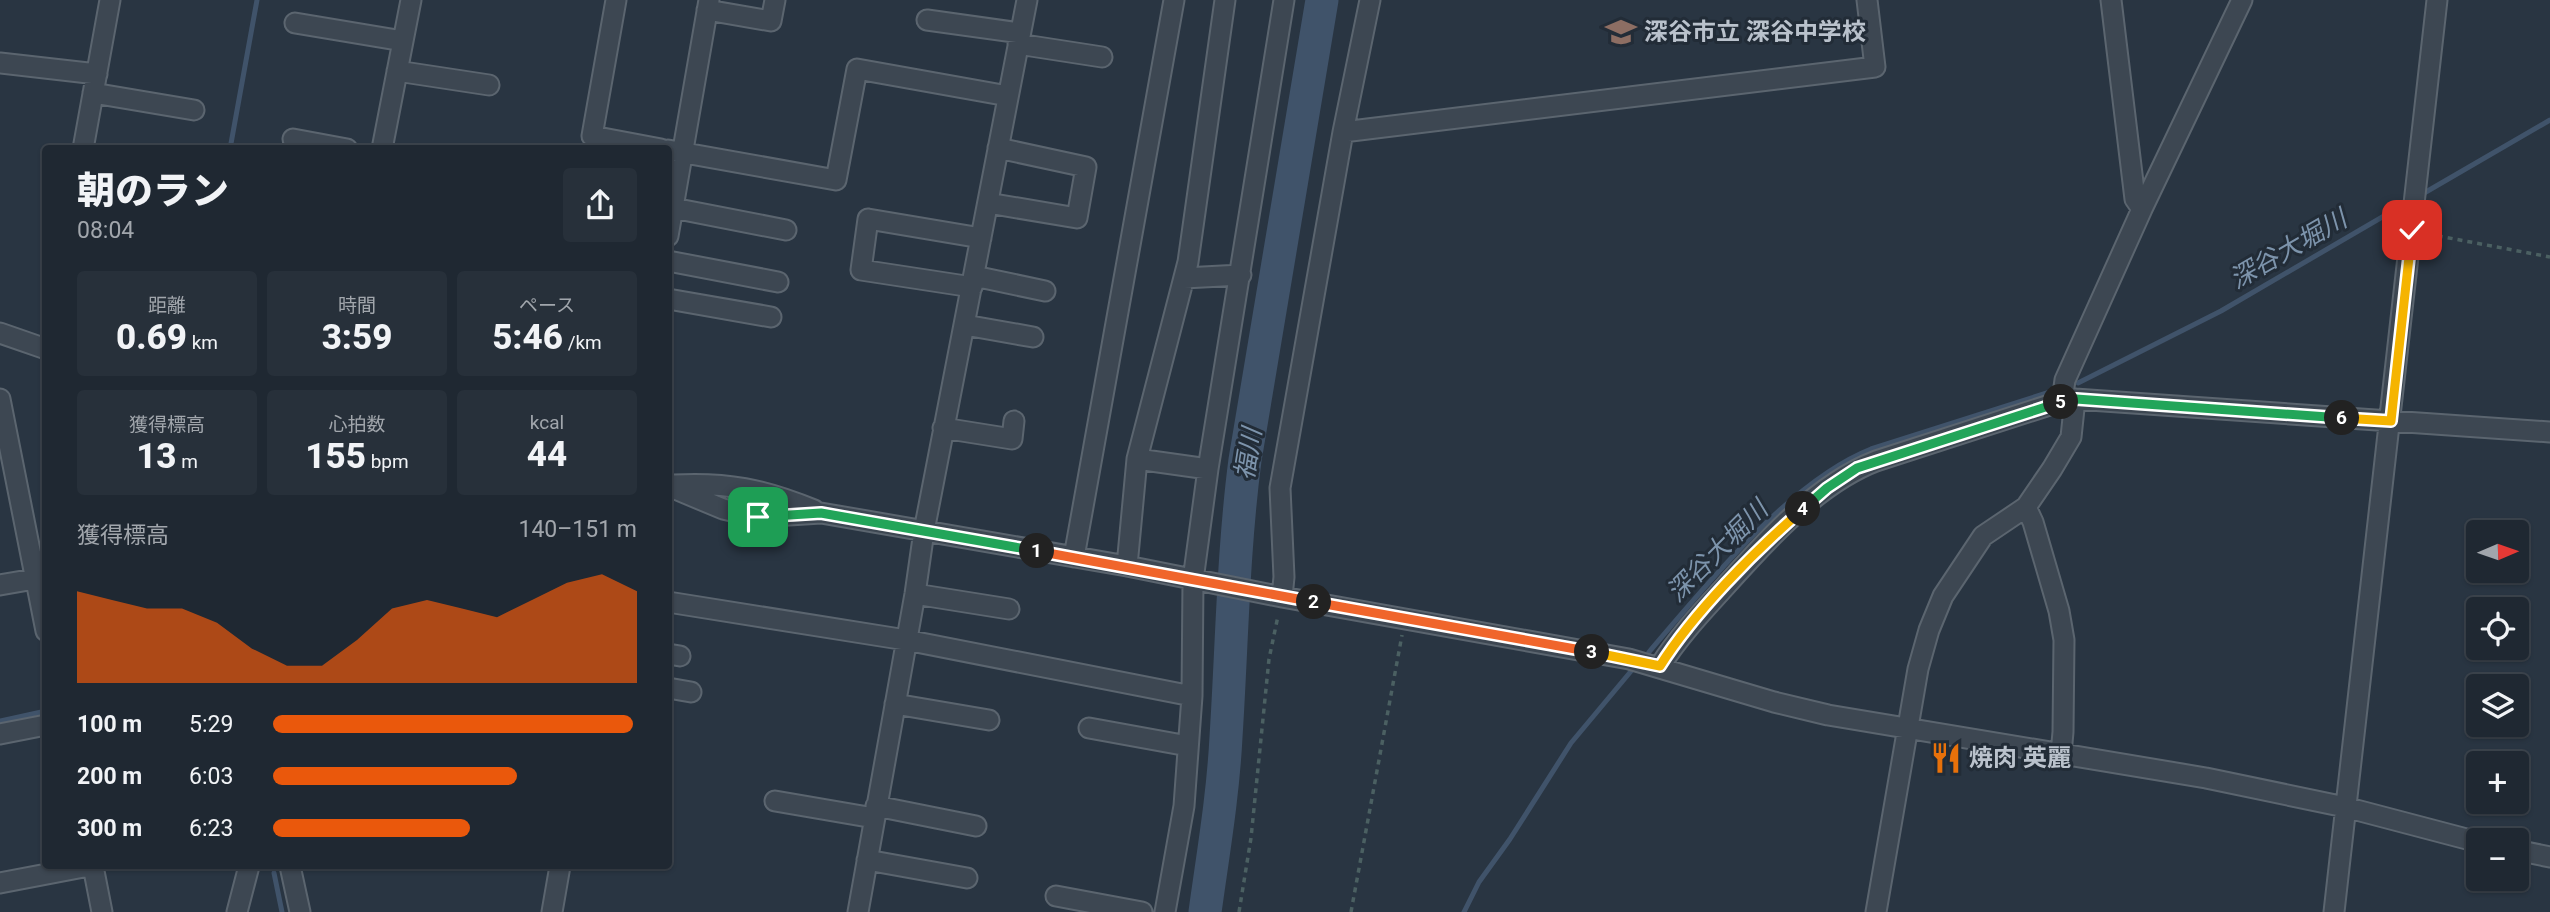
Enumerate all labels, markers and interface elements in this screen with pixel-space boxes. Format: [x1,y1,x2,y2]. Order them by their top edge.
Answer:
school or university icon: 深谷市立 深谷中学校 [1604,15,1638,49]
place label: 深谷市立 深谷中学校 [1644,18,1866,46]
button: share [563,168,637,242]
text: 朝のラン [77,169,229,213]
pin [2382,200,2442,260]
water label: 深谷大堀川 [2224,202,2354,294]
icon: check [2393,211,2431,249]
text: 08:04 [77,217,134,244]
text: 距離 [148,294,186,317]
text: 時間 [338,294,376,317]
text: ペース [519,294,575,317]
text: 0.69 [116,317,187,358]
text: 3:59 [322,317,392,358]
text: 5:46 [492,317,563,358]
text: km [187,331,218,354]
text: /km [563,331,602,354]
pin: 5 [2044,384,2078,420]
text: 5 [2055,390,2066,413]
pin: 6 [2324,400,2360,436]
text: 6 [2336,406,2347,429]
text: kcal [530,411,564,434]
text: 獲得標高 [129,413,205,436]
text: 心拍数 [328,413,386,436]
water label: 福川 [1229,423,1267,482]
text: 44 [527,434,567,475]
text: 13 [136,436,177,477]
text: 155 [305,436,366,477]
text: m [177,450,198,473]
text: bpm [366,450,409,473]
pin [728,487,788,547]
pin: 4 [1786,491,1820,526]
water label: 深谷大堀川 [1660,492,1776,608]
text: 4 [1797,497,1808,520]
icon: arrive [739,498,777,536]
text: 140–151 m [518,516,637,543]
north arrow [2466,520,2529,583]
map controls [2466,520,2529,891]
text: 獲得標高 [77,522,169,549]
pin: 1 [1020,534,1054,568]
text: 1 [1031,539,1042,562]
pin: 2 [1296,584,1332,620]
text: 2 [1308,590,1319,613]
button: locate [2466,597,2529,660]
pin: 3 [1574,634,1610,670]
text: 3 [1586,640,1597,663]
button: layers [2466,674,2529,737]
text: 100 m [77,711,142,738]
text: 5:29 [189,711,233,738]
restaurant icon: 焼肉 英麗 [1929,741,1963,775]
place label: 焼肉 英麗 [1969,744,2071,772]
button: + [2466,751,2529,814]
text: 200 m [77,763,142,790]
text: 6:03 [189,763,233,790]
text: 300 m [77,815,142,842]
text: 6:23 [189,815,233,842]
button: − [2466,828,2529,891]

